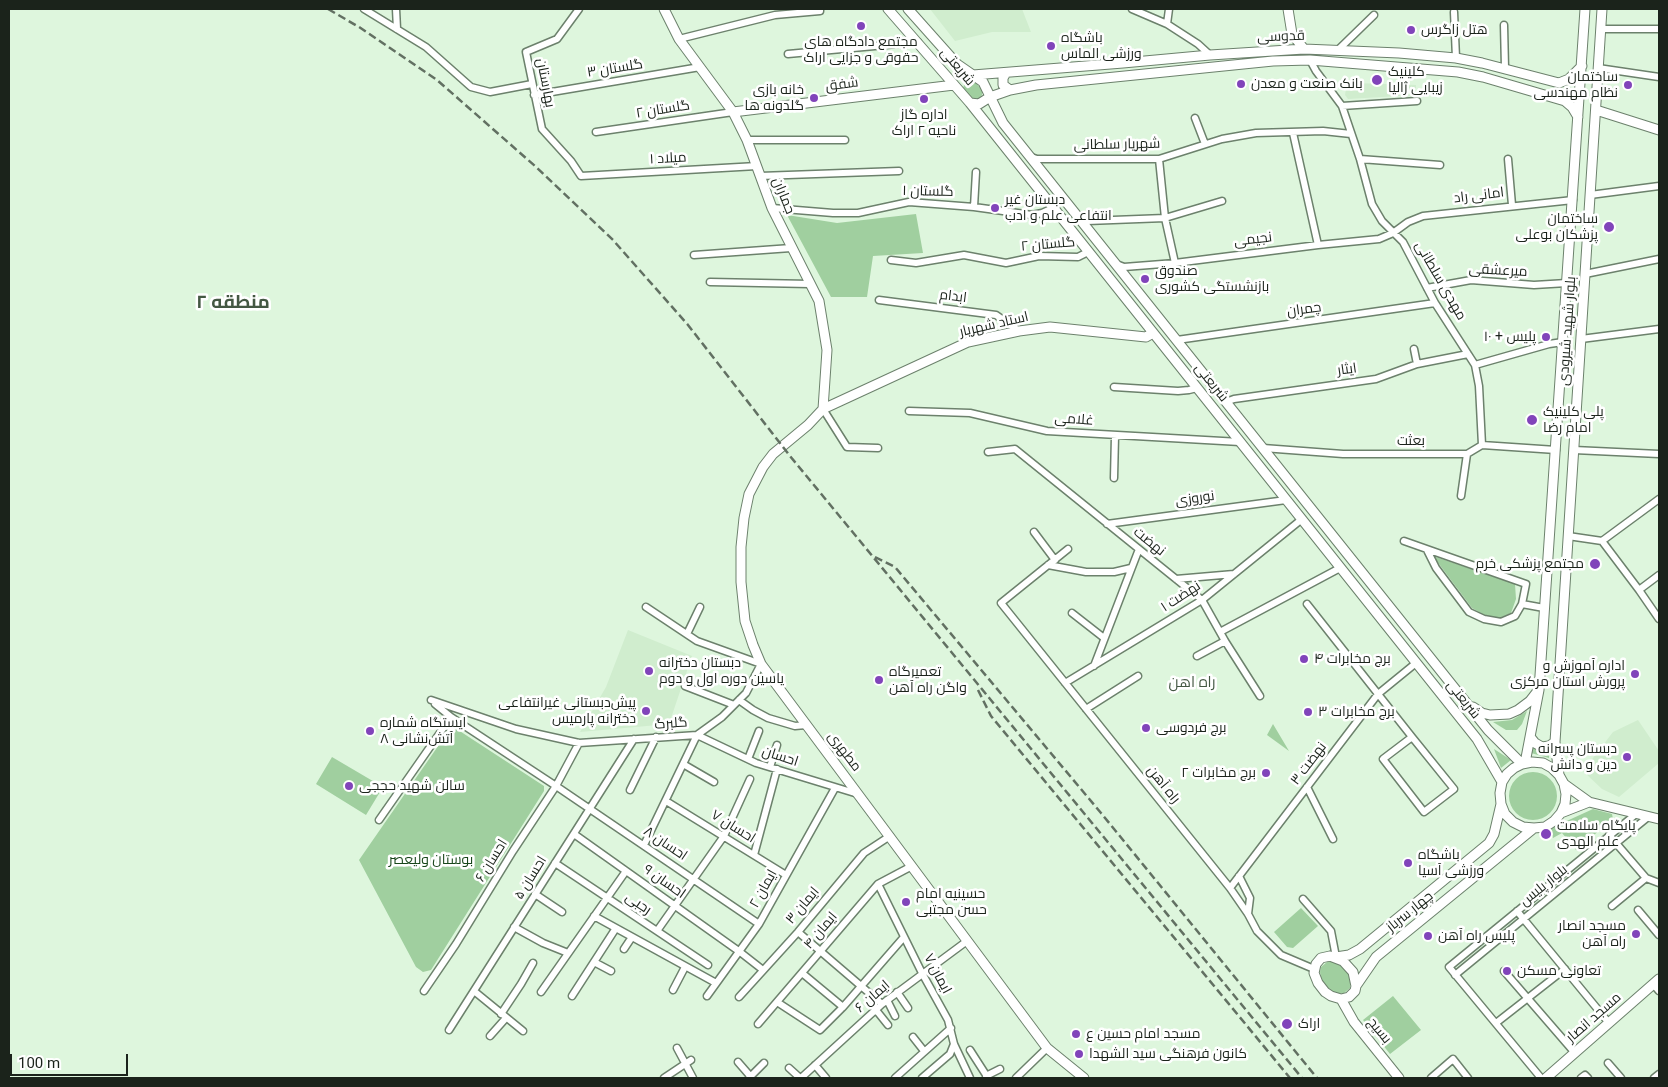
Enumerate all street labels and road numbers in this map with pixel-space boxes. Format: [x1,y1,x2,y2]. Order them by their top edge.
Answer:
street label: قدوسی [1257,28,1305,46]
street label: شریعتی [936,44,978,90]
street label: گلستان ۳ [586,56,644,82]
street label: بهارستان [532,57,558,109]
street label: شفق [825,75,859,95]
street label: گلستان ۲ [635,97,691,123]
street label: شهریار سلطانی [1074,136,1160,154]
street label: میلاد ۱ [649,150,687,168]
street label: جماران [768,175,798,217]
street label: گلستان ۱ [902,183,954,201]
street label: امانی راد [1453,185,1505,207]
street label: نجیمی [1233,229,1273,251]
street label: گلستان ۲ [1020,234,1076,256]
street label: مهدی سلطانی [1411,239,1469,323]
street label: میرعشقی [1468,261,1528,281]
street label: بلوار شهید شیرودی [1556,276,1580,386]
street label: ابدام [938,287,968,307]
street label: چمران [1286,299,1322,321]
street label: استاد شهریار [958,309,1030,341]
street label: شریعتی [1190,360,1232,406]
street label: ایثار [1336,360,1358,380]
street label: غلامی [1054,410,1094,430]
street label: بعثت [1397,433,1425,449]
street label: نوروزی [1174,488,1216,510]
street label: نهضت [1130,524,1168,560]
street label: نهضت ۱ [1158,578,1204,616]
street label: شریعتی [1442,677,1484,723]
street label: گلبرگ [654,714,688,734]
street label: مطهری [824,729,864,775]
street label: نهضت ۳ [1287,739,1331,789]
street label: احسان [760,743,800,771]
street label: راه آهن [1143,763,1183,807]
street label: احسان ۷ [708,807,758,847]
street label: احسان ۸ [640,823,690,865]
street label: احسان ۶ [472,837,512,885]
street label: احسان ۵ [511,853,551,903]
street label: احسان ۹ [640,861,688,903]
street label: بلوار پلیس [1517,862,1571,910]
street label: ایمان ۲ [747,867,781,911]
street label: ایمان ۳ [783,884,823,928]
street label: چهار سرباز [1383,888,1437,936]
street label: رجبی [622,889,654,919]
street label: ایمان ۴ [801,909,841,953]
street label: ایمان ۷ [920,951,954,997]
street label: ایمان ۶ [852,977,894,1017]
street label: مسجد انصار [1563,989,1625,1047]
street label: بسیج [1363,1015,1395,1047]

